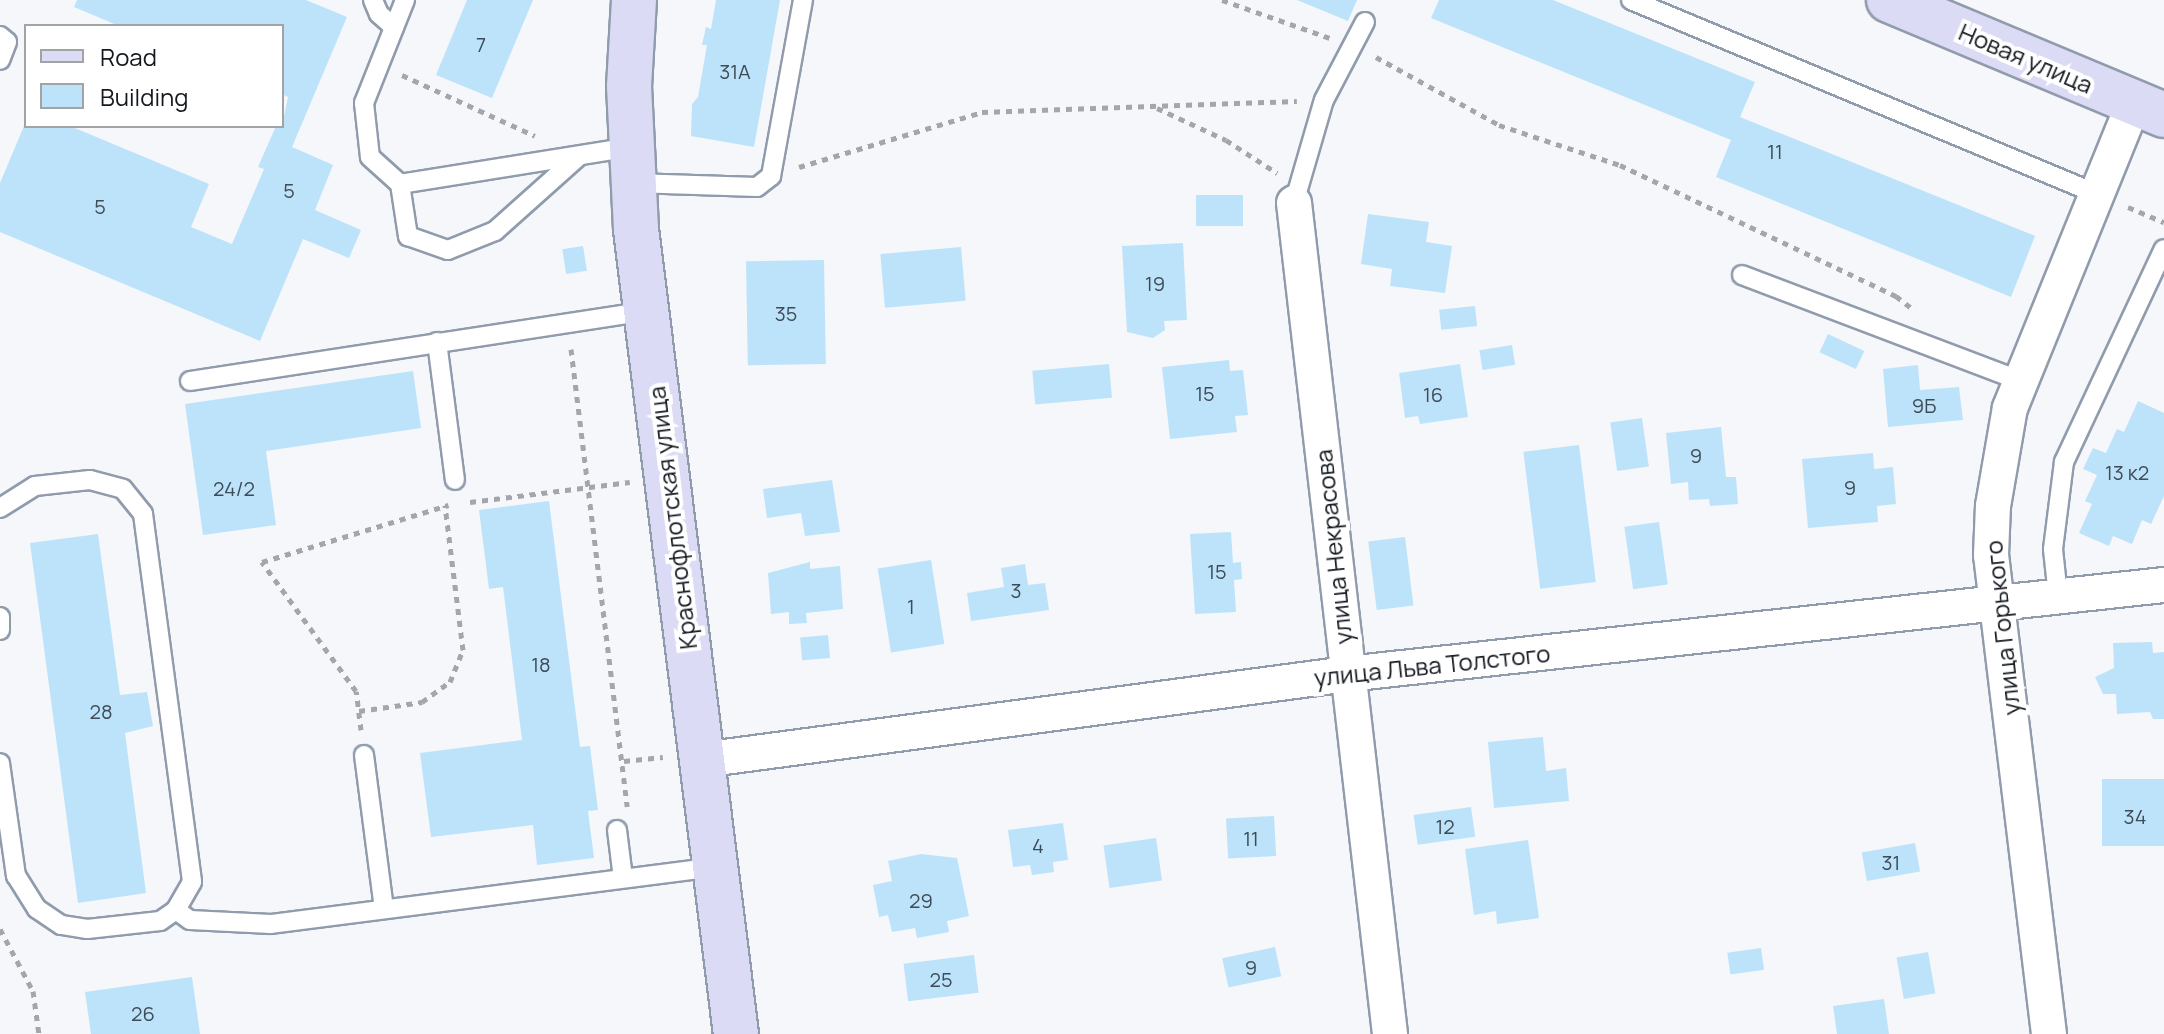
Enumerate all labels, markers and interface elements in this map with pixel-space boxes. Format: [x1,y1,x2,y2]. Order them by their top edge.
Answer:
street label: Новая улица [1955,17,2097,99]
legend [24,24,284,128]
house number: 7 [476,32,486,56]
text: Road [100,40,157,73]
house number: 31А [719,59,751,83]
text: Building [100,80,188,113]
house number: 11 [1767,139,1783,163]
house number: 5 [283,178,295,202]
house number: 5 [94,194,106,218]
house number: 19 [1145,271,1165,295]
house number: 35 [775,301,797,325]
house number: 15 [1195,381,1215,405]
house number: 16 [1423,382,1443,406]
street label: Краснофлотская улица [642,385,702,651]
house number: 9Б [1912,393,1936,417]
house number: 9 [1690,443,1702,467]
street label: улица Некрасова [1308,448,1358,646]
house number: 13 к2 [2105,460,2149,484]
house number: 9 [1844,475,1856,499]
house number: 24/2 [213,476,255,500]
street label: улица Горького [1979,539,2025,717]
house number: 15 [1207,559,1227,583]
house number: 3 [1010,578,1022,602]
house number: 1 [907,594,915,618]
street label: улица Льва Толстого [1312,638,1552,692]
house number: 18 [531,652,551,676]
house number: 28 [89,699,113,723]
house number: 34 [2124,804,2146,828]
house number: 12 [1435,814,1455,838]
house number: 11 [1243,826,1259,850]
house number: 4 [1032,833,1044,857]
house number: 31 [1882,850,1900,874]
house number: 29 [909,888,933,912]
house number: 9 [1245,955,1257,979]
house number: 25 [930,967,952,991]
house number: 26 [131,1001,155,1025]

